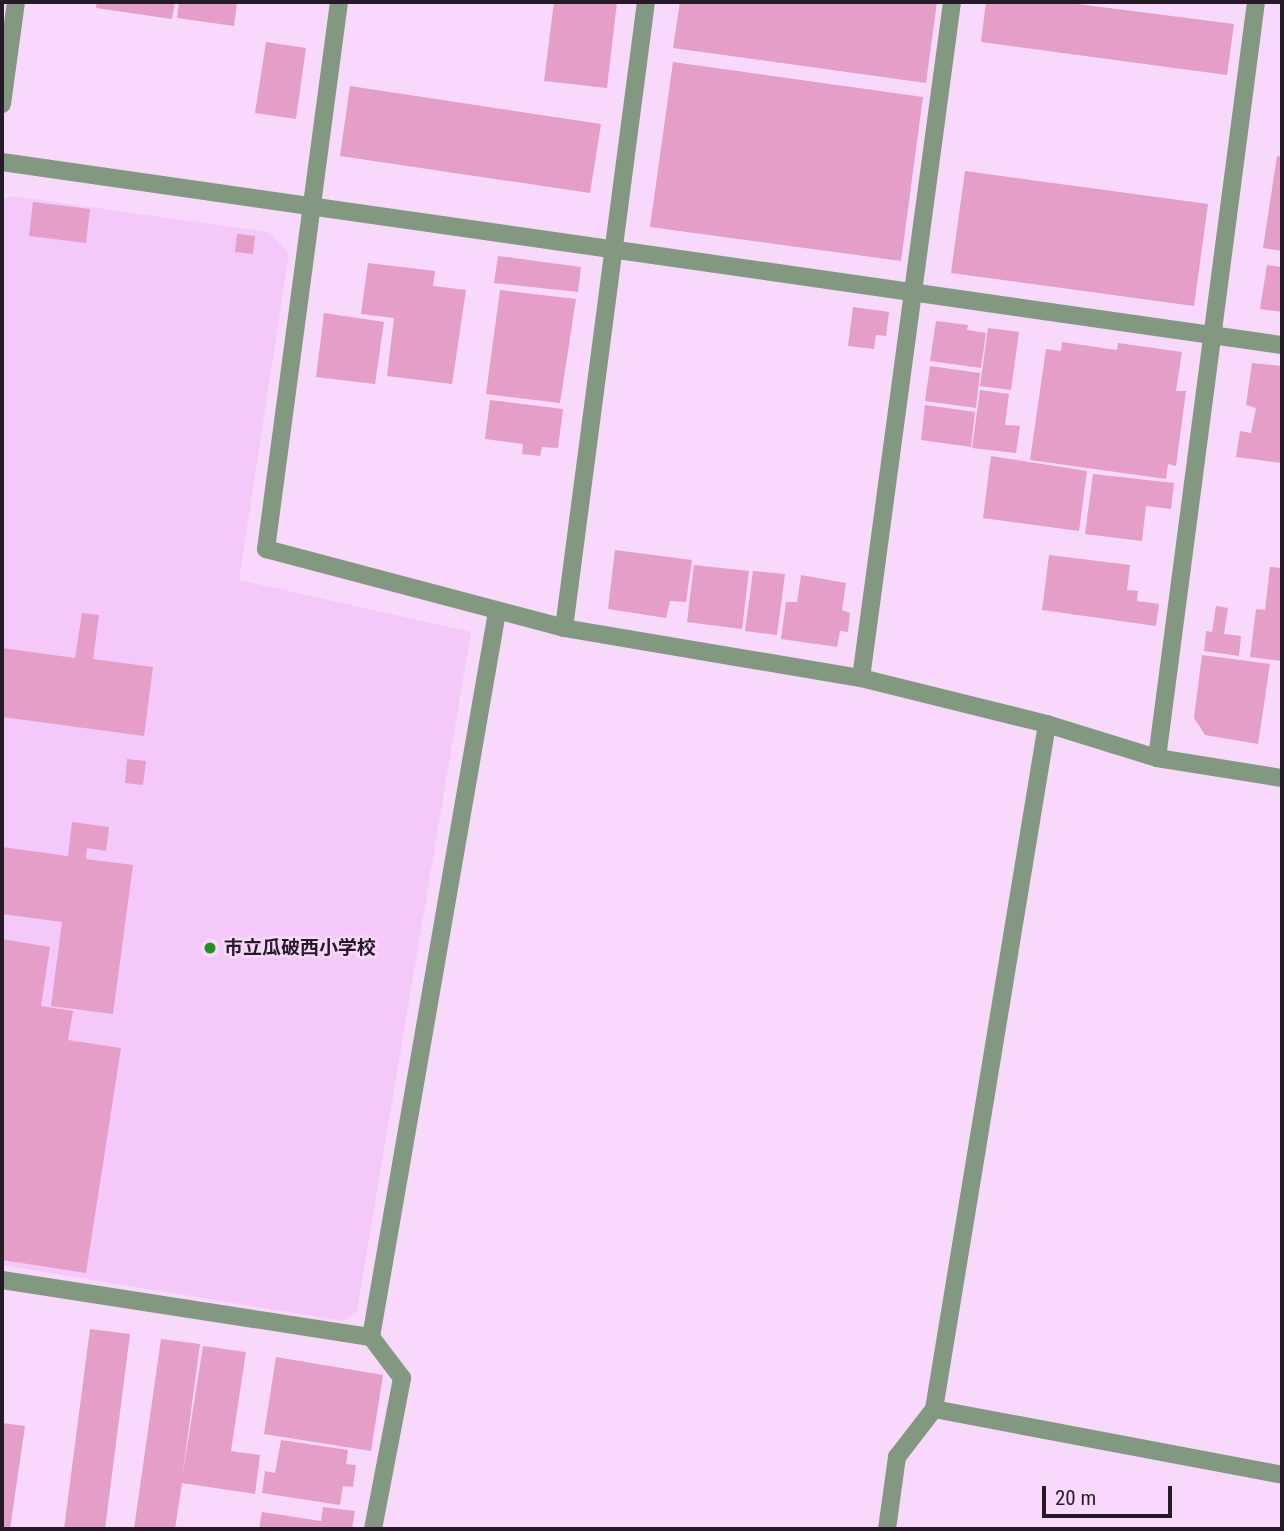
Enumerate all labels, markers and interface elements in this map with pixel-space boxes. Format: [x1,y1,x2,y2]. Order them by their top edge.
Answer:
place label: 市立瓜破西小学校 [224,937,376,959]
marker: 市立瓜破西小学校 [202,940,218,956]
scale bar [1046,1472,1176,1516]
text: 20 m [1055,1486,1096,1510]

